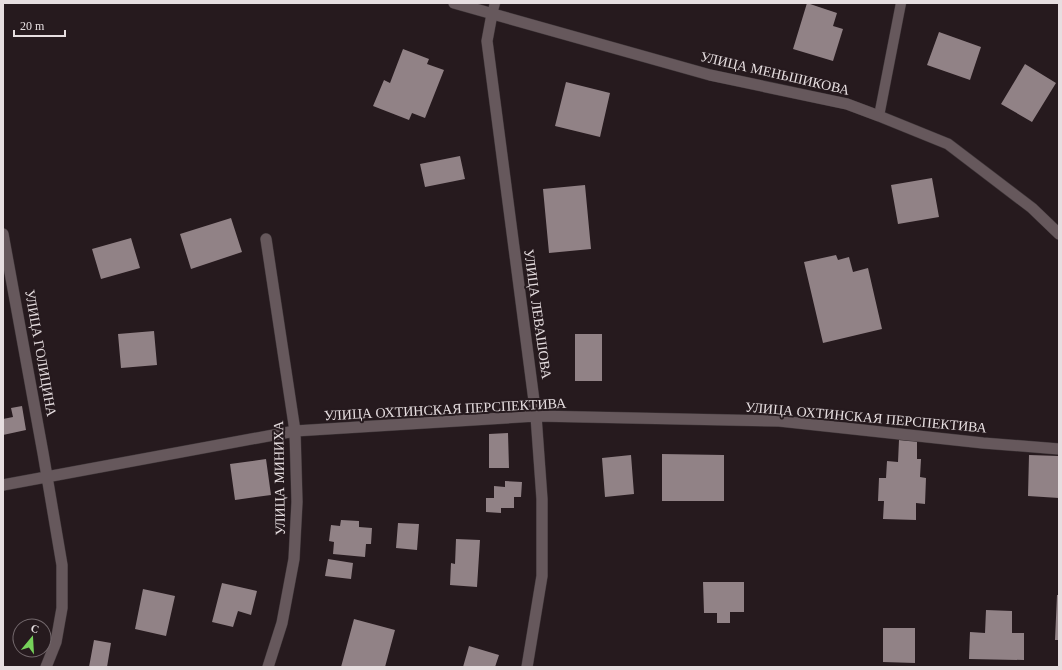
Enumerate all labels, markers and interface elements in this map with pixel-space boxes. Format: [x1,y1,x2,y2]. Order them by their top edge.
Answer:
scale bar [14,12,65,38]
text: 20 m [20,19,45,33]
street label: УЛИЦА МЕНЬШИКОВА [699,49,852,98]
street label: УЛИЦА ЛЕВАШОВА [521,248,554,381]
street label: УЛИЦА ГОЛИЦИНА [22,288,59,419]
street label: УЛИЦА ОХТИНСКАЯ ПЕРСПЕКТИВА [324,396,567,423]
street label: УЛИЦА ОХТИНСКАЯ ПЕРСПЕКТИВА [745,399,988,436]
street label: УЛИЦА МИНИХА [271,420,288,535]
north arrow [12,618,52,658]
text: С [29,622,41,635]

